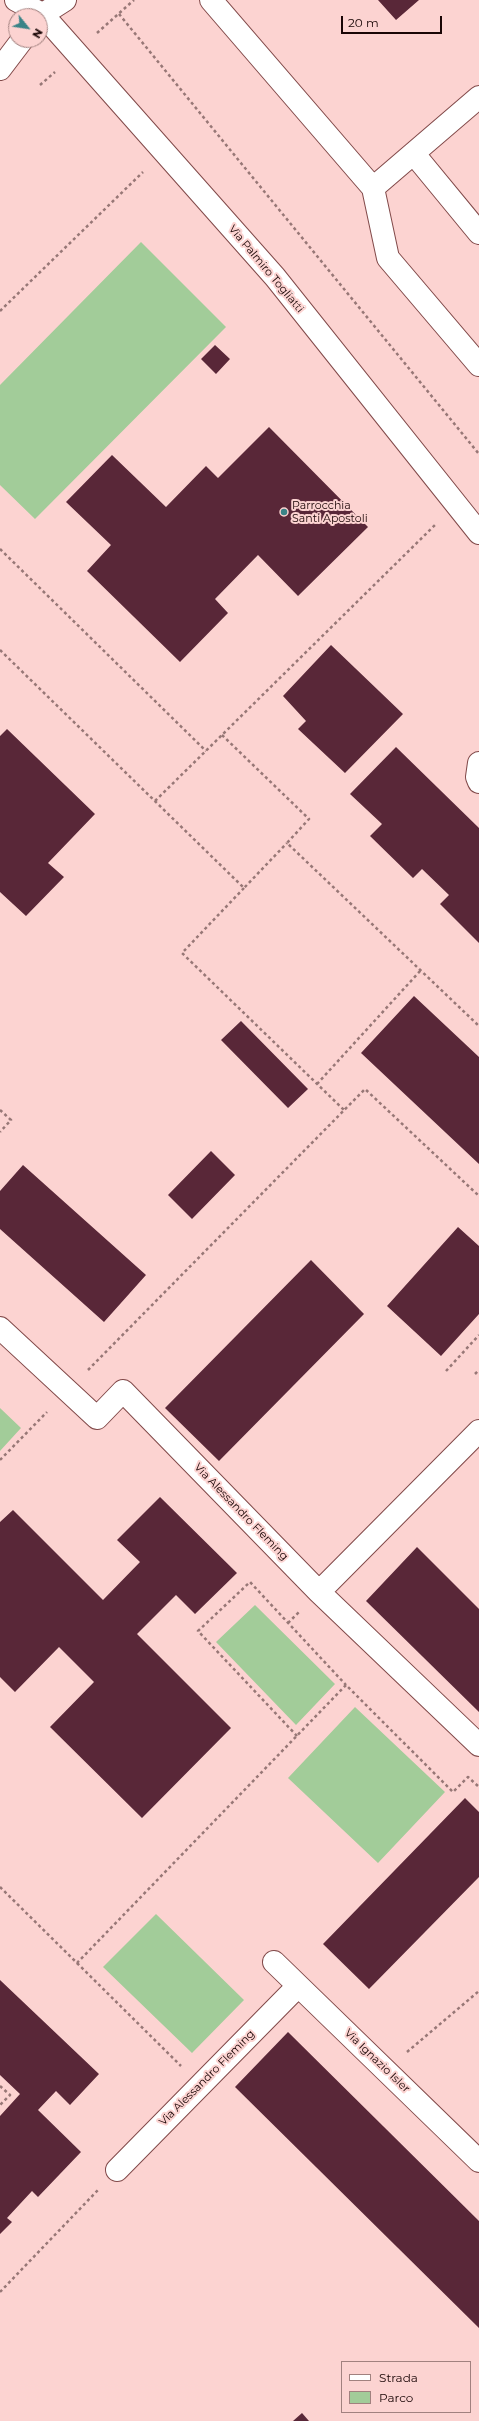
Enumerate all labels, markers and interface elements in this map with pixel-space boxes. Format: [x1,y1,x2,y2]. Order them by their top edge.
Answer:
north arrow [8,8,48,48]
scale bar [343,8,444,34]
text: 20 m [348,15,379,30]
text: N [29,26,46,41]
street label: Via Palmiro Togliatti [226,223,306,315]
place label: Parrocchia Santi Apostoli [292,499,368,525]
marker: Parrocchia Santi Apostoli [279,507,289,517]
street label: Via Alessandro Fleming [191,1461,291,1563]
street label: Via Ignazio Isler [342,2026,412,2096]
street label: Via Alessandro Fleming [156,2027,258,2129]
legend [341,2361,471,2413]
text: Strada [379,2370,418,2385]
text: Parco [379,2390,413,2405]

